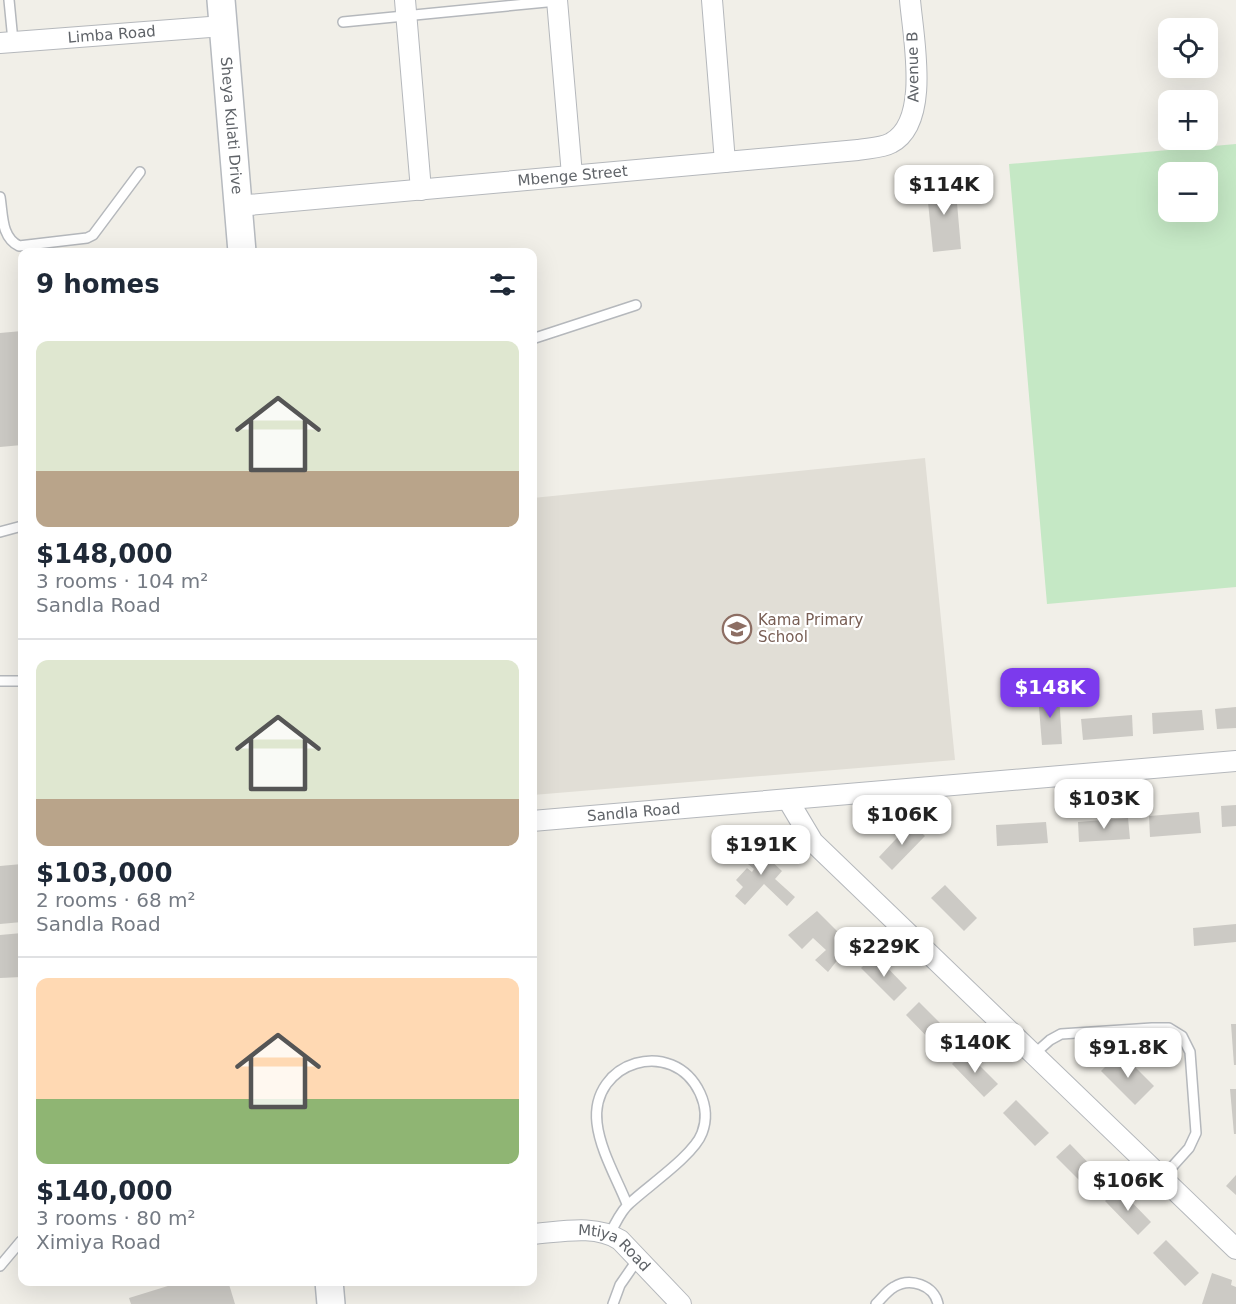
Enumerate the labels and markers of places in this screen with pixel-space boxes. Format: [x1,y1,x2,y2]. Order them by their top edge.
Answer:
pin: $114K [902,165,986,216]
place label: Kama Primary School [758,611,863,646]
school or university icon: Kama Primary School [721,613,753,645]
pin: $148K [1008,668,1092,719]
pin: $103K [1062,779,1146,830]
pin: $106K [860,795,944,846]
pin: $191K [719,825,803,876]
pin: $229K [842,927,926,978]
pin: $140K [933,1023,1017,1074]
pin: $91.8K [1079,1028,1177,1079]
pin: $106K [1086,1161,1170,1212]

